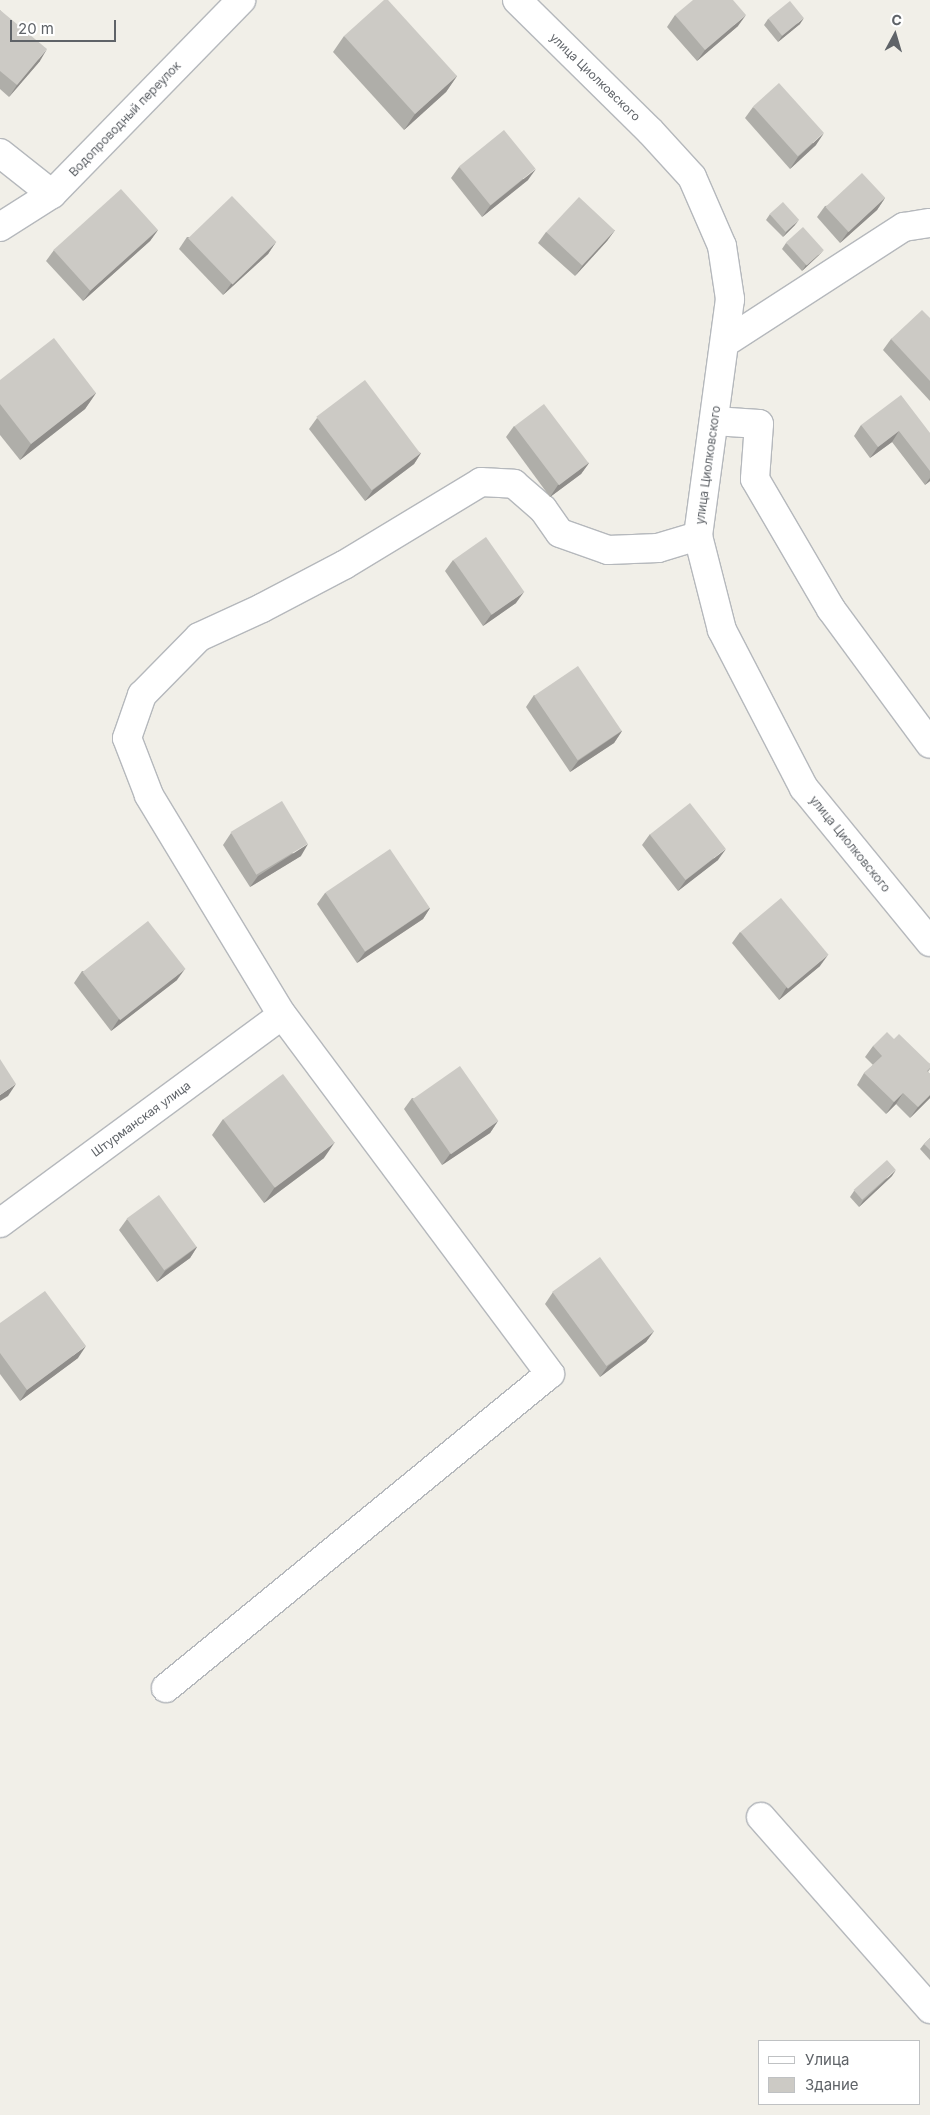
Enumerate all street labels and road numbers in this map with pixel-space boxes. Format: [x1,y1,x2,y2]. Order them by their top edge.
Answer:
street label: улица Циолковского [547,30,643,124]
street label: Водопроводный переулок [66,59,184,179]
street label: улица Циолковского [693,405,723,525]
street label: улица Циолковского [807,793,893,895]
street label: Штурманская улица [89,1078,193,1160]

